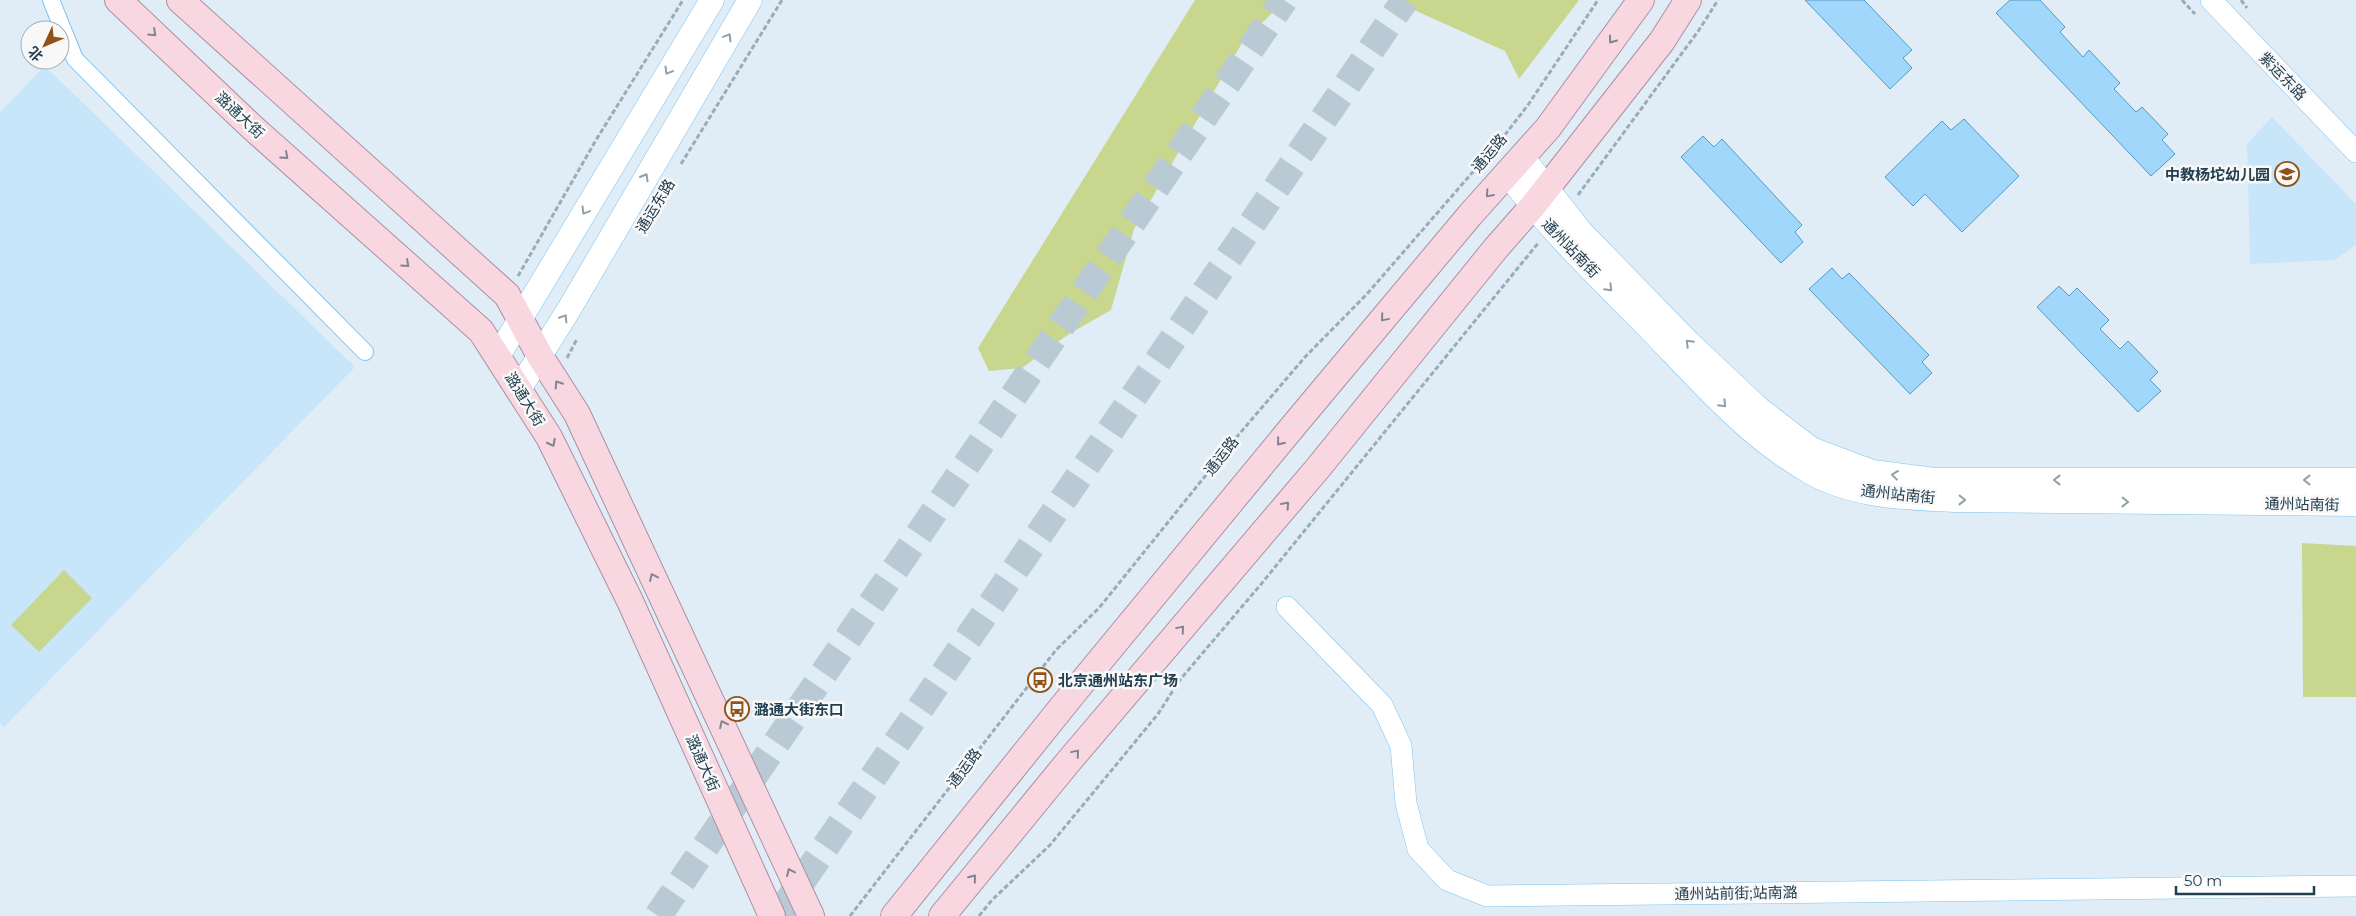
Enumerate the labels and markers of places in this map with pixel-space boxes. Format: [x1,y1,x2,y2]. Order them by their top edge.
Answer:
school or university icon: 中教杨坨幼儿园 [2274,161,2300,187]
place label: 中教杨坨幼儿园 [2165,165,2270,184]
bus stop icon: 北京通州站东广场 [1027,667,1053,693]
place label: 北京通州站东广场 [1058,671,1178,690]
bus stop icon: 潞通大街东口 [724,696,750,722]
place label: 潞通大街东口 [754,700,844,719]

